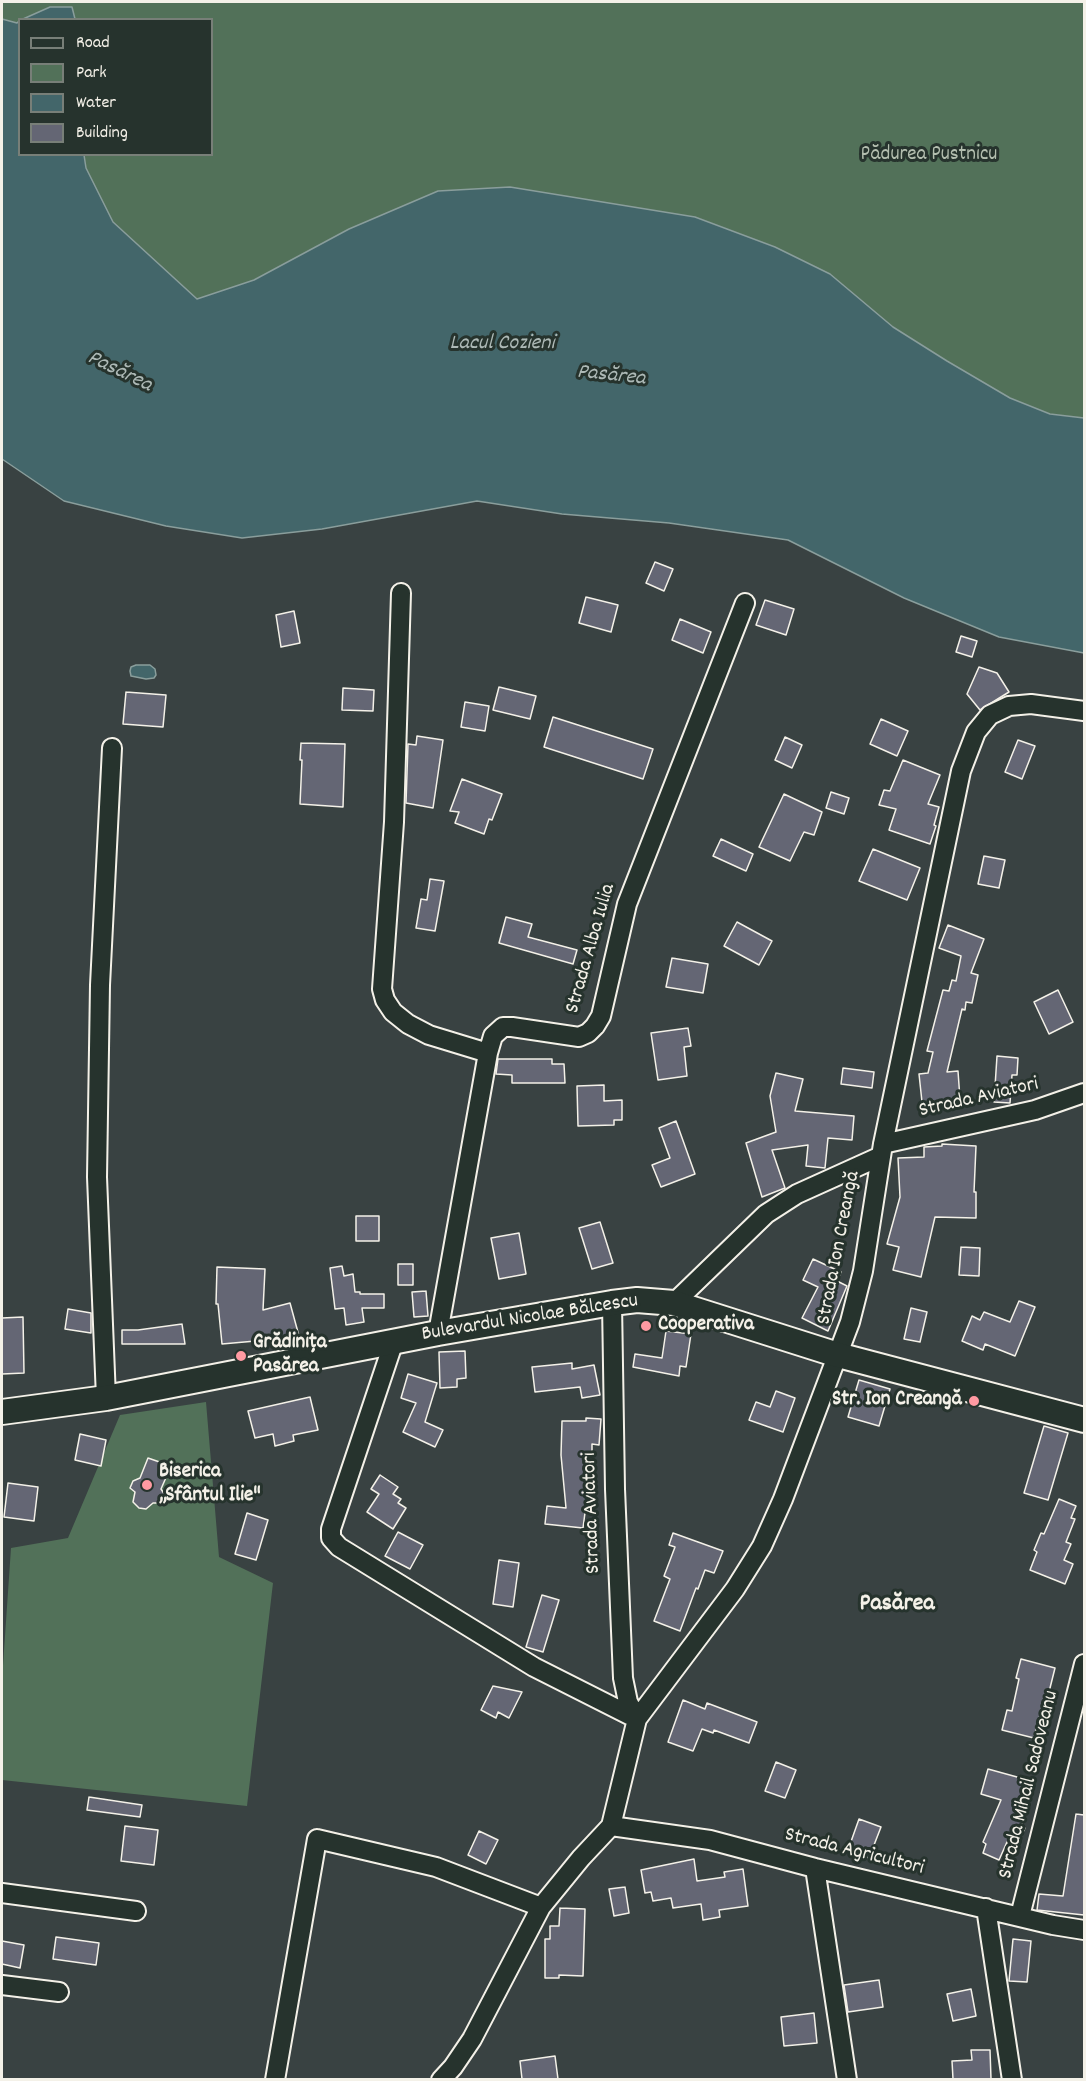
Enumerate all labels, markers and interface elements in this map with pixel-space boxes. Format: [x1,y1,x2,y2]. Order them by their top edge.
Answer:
legend [18,18,213,156]
text: Road [76,31,110,56]
text: Park [76,61,107,86]
text: Water [76,91,116,116]
text: Building [76,121,128,146]
park label: Pădurea Pustnicu [861,143,997,169]
water label: Lacul Cozieni [450,332,554,358]
water label: Pasărea [82,346,156,400]
water label: Pasărea [575,360,647,394]
street label: Strada Alba Iulia [561,881,623,1017]
street label: Strada Aviatori [917,1073,1041,1125]
street label: Strada Ion Creangă [813,1169,867,1327]
street label: Bulevardul Nicolae Bălcescu [420,1289,640,1349]
place label: Cooperativa [658,1313,754,1339]
marker: Cooperativa [639,1319,653,1333]
place label: Grădinița Pasărea [253,1331,327,1381]
marker: Grădinița Pasărea [234,1349,248,1363]
place label: Str. Ion Creangă [832,1388,962,1414]
marker: Str. Ion Creangă [967,1394,981,1408]
street label: Strada Aviatori [578,1452,608,1574]
place label: Biserica „Sfântul Ilie" [159,1460,261,1510]
marker: Biserica „Sfântul Ilie" [140,1478,154,1492]
district label: Pasărea [860,1592,934,1620]
street label: Strada Mihail Sadoveanu [994,1688,1066,1882]
street label: Strada Agricultori [782,1824,926,1882]

